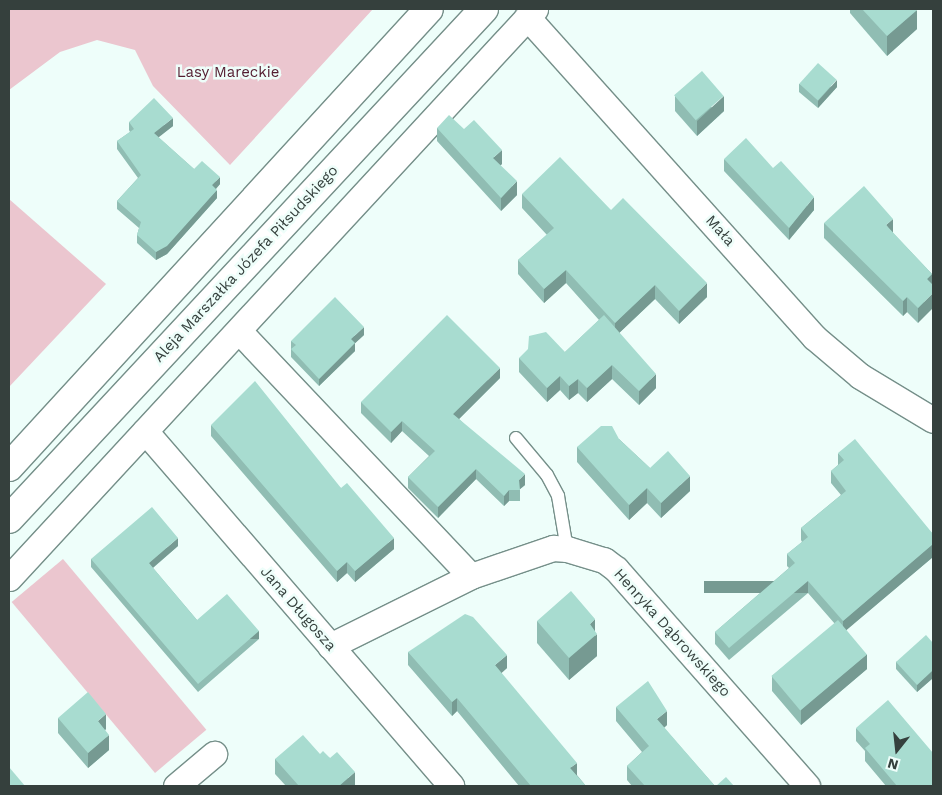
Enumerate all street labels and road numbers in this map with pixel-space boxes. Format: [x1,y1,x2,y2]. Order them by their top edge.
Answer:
street label: Aleja Marszałka Józefa Piłsudskiego [149,161,343,367]
street label: Mała [702,212,738,250]
street label: Jana Długosza [256,563,340,655]
street label: Henryka Dąbrowskiego [610,565,734,701]

